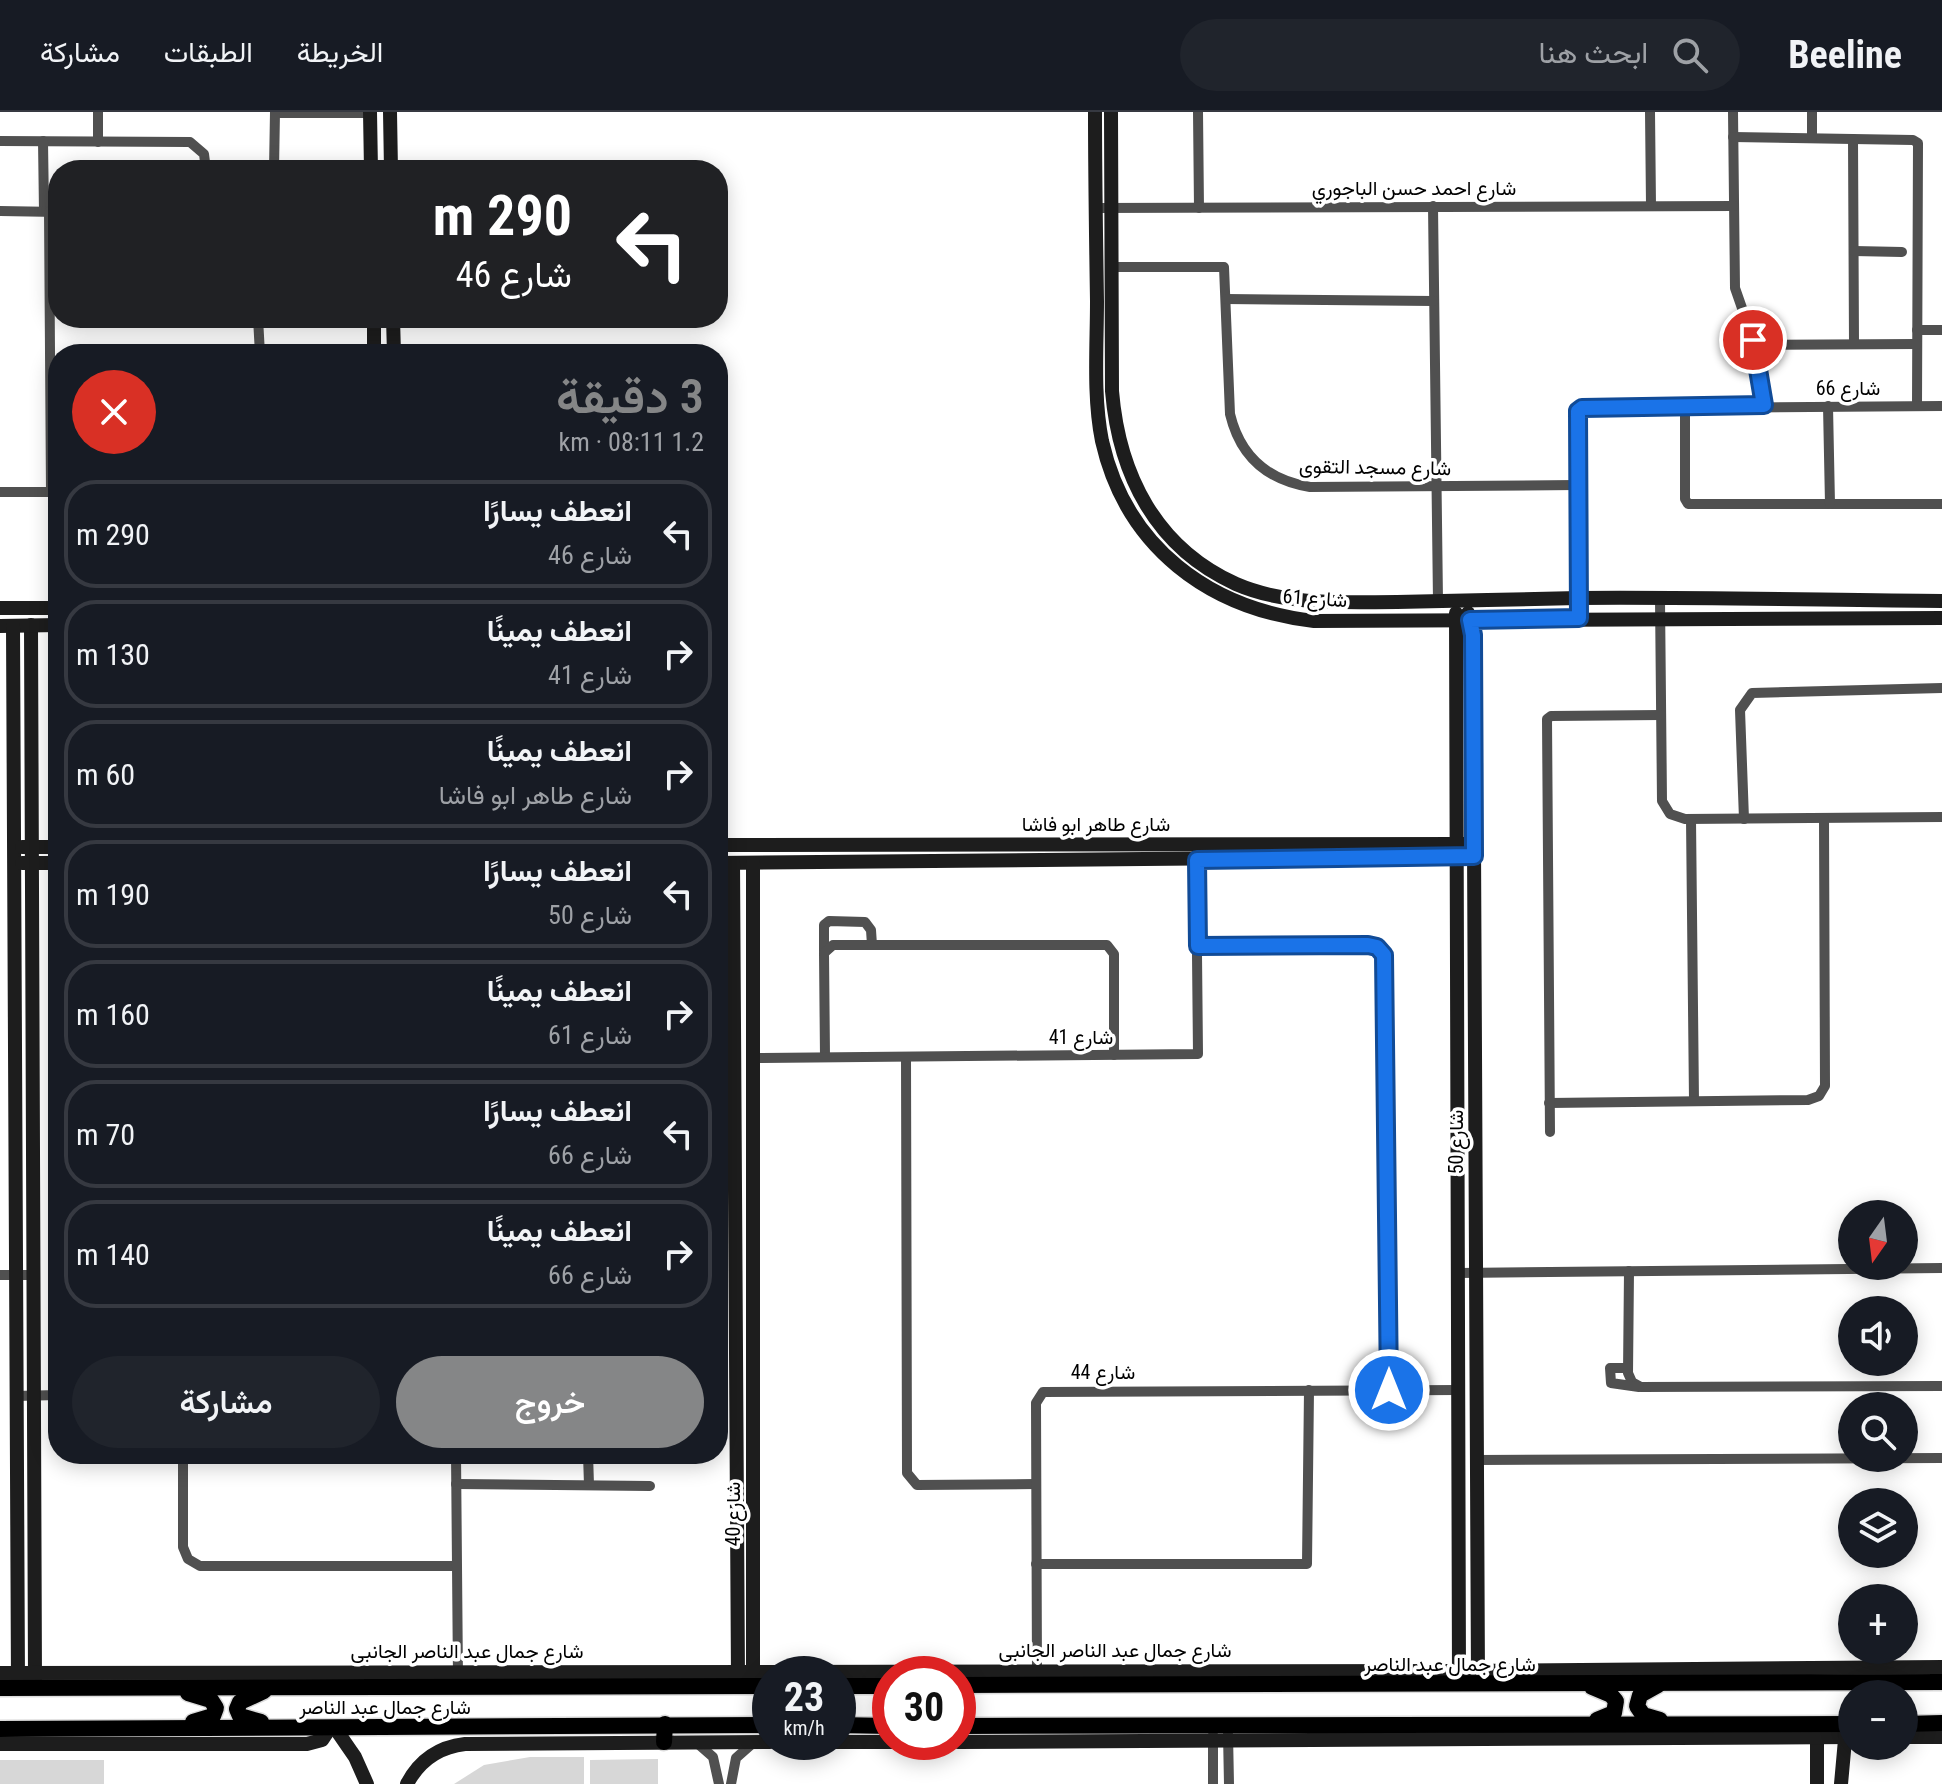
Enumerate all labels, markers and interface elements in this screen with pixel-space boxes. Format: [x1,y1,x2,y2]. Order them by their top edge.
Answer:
search box [1180,19,1740,91]
icon: search [1668,33,1712,77]
text: Beeline [1788,33,1902,77]
text: ابحث هنا [1538,35,1648,70]
text: مشاركة [40,36,120,69]
text: الطبقات [164,36,253,69]
text: الخريطة [297,36,383,69]
street label: شارع احمد حسن الباجوري [1312,176,1516,205]
text: 290 m [433,183,572,249]
icon: left [600,192,704,296]
text: شارع 46 [456,254,572,296]
pin [1719,306,1787,374]
icon: arrive [1731,318,1775,362]
text: 3 دقيقة [556,368,704,425]
button: close [72,370,156,454]
street label: شارع 66 [1816,376,1880,402]
text: 1.2 km · 08:11 [559,427,704,457]
street label: شارع مسجد التقوى [1299,454,1451,482]
text: انعطف يسارًا [483,493,632,528]
icon: left [656,512,700,556]
text: 290 m [76,517,150,552]
text: شارع 46 [548,540,632,570]
street label: شارع 61 [1282,584,1348,614]
text: انعطف يمينًا [487,613,632,648]
icon: right [656,632,700,676]
text: 130 m [76,637,150,672]
text: شارع 41 [548,660,632,690]
text: انعطف يمينًا [487,733,632,768]
icon: right [656,752,700,796]
text: 60 m [76,757,135,792]
text: شارع طاهر ابو فاشا [439,780,632,810]
street label: شارع طاهر ابو فاشا [1022,812,1170,838]
text: انعطف يسارًا [483,853,632,888]
icon: left [656,872,700,916]
text: 190 m [76,877,150,912]
text: شارع 50 [548,900,632,930]
text: انعطف يمينًا [487,973,632,1008]
icon: right [656,992,700,1036]
text: 160 m [76,997,150,1032]
text: شارع 61 [548,1020,632,1050]
street label: شارع 41 [1049,1025,1113,1051]
text: انعطف يسارًا [483,1093,632,1128]
street label: شارع 50 [1444,1110,1470,1174]
icon: left [656,1112,700,1156]
text: 70 m [76,1117,135,1152]
text: شارع 66 [548,1140,632,1170]
north arrow [1838,1200,1918,1280]
map controls [1838,1200,1918,1760]
text: انعطف يمينًا [487,1213,632,1248]
icon: right [656,1232,700,1276]
text: 140 m [76,1237,150,1272]
text: شارع 66 [548,1260,632,1290]
button: sound [1838,1296,1918,1376]
position arrow [1347,1348,1431,1432]
button: مشاركة [72,1356,380,1448]
button: خروج [396,1356,704,1448]
street label: شارع 44 [1071,1360,1135,1386]
button: search [1838,1392,1918,1472]
street label: شارع 40 [721,1482,747,1546]
button: layers [1838,1488,1918,1568]
button: + [1838,1584,1918,1664]
street label: شارع جمال عبد الناصر الجانبى [998,1638,1232,1664]
street label: شارع جمال عبد الناصر الجانبى [350,1639,584,1665]
street label: شارع جمال عبد الناصر [1363,1652,1536,1678]
speed limit sign: 30 [872,1656,976,1760]
text: 23 [784,1674,824,1721]
button: − [1838,1680,1918,1760]
street label: شارع جمال عبد الناصر [298,1695,471,1721]
text: km/h [783,1716,825,1740]

